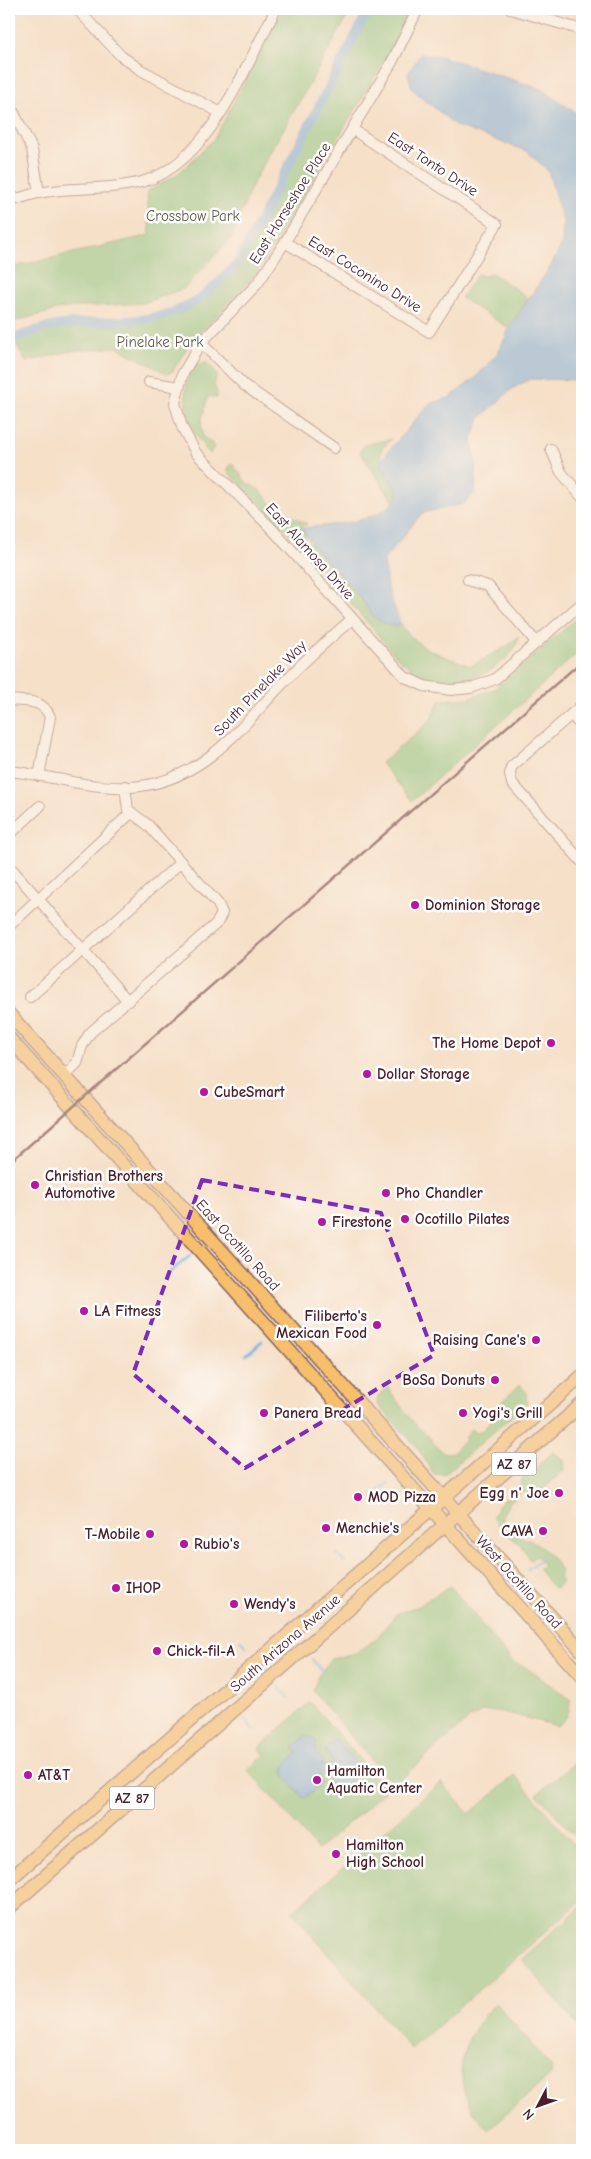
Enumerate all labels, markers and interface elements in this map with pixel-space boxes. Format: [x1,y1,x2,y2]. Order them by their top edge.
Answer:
street label: East Tonto Drive [384,128,482,200]
street label: East Horseshoe Place [245,139,335,267]
park label: Crossbow Park [146,207,241,225]
street label: East Coconino Drive [305,232,425,316]
park label: Pinelake Park [117,333,204,351]
street label: East Alamosa Drive [262,499,358,603]
street label: South Pinelake Way [210,636,310,739]
place label: Dominion Storage [425,896,540,914]
marker: Dominion Storage [409,899,421,911]
place label: The Home Depot [432,1034,542,1052]
marker: The Home Depot [545,1037,557,1049]
place label: Dollar Storage [377,1065,470,1083]
marker: Dollar Storage [361,1068,373,1080]
place label: CubeSmart [214,1083,286,1101]
marker: CubeSmart [198,1086,210,1098]
place label: Christian Brothers Automotive [45,1167,163,1202]
marker: Christian Brothers Automotive [29,1179,41,1191]
place label: Pho Chandler [396,1184,483,1202]
marker: Pho Chandler [380,1187,392,1199]
street label: East Ocotillo Road [192,1196,284,1294]
place label: Ocotillo Pilates [415,1210,509,1228]
place label: Firestone [332,1213,392,1231]
marker: Ocotillo Pilates [399,1213,411,1225]
marker: Firestone [316,1216,328,1228]
place label: LA Fitness [94,1302,161,1320]
marker: LA Fitness [78,1305,90,1317]
place label: Filiberto's Mexican Food [276,1307,367,1342]
marker: Filiberto's Mexican Food [371,1319,383,1331]
place label: Raising Cane's [433,1331,526,1349]
marker: Raising Cane's [530,1334,542,1346]
place label: BoSa Donuts [403,1371,485,1389]
marker: BoSa Donuts [489,1374,501,1386]
place label: Panera Bread [274,1404,362,1422]
place label: Yogi's Grill [473,1404,543,1422]
marker: Panera Bread [258,1407,270,1419]
marker: Yogi's Grill [457,1407,469,1419]
road number: AZ 87 [492,1452,536,1476]
place label: Egg n' Joe [480,1484,549,1502]
marker: Egg n' Joe [553,1487,565,1499]
place label: MOD Pizza [368,1488,436,1506]
marker: MOD Pizza [352,1491,364,1503]
place label: Menchie's [336,1519,399,1537]
marker: Menchie's [320,1522,332,1534]
place label: CAVA [501,1522,534,1540]
place label: T-Mobile [85,1525,140,1543]
marker: CAVA [537,1525,549,1537]
marker: T-Mobile [144,1528,156,1540]
street label: West Ocotillo Road [472,1532,566,1632]
place label: Rubio's [194,1535,239,1553]
marker: Rubio's [178,1538,190,1550]
place label: IHOP [126,1579,161,1597]
marker: IHOP [110,1582,122,1594]
street label: South Arizona Avenue [226,1590,344,1696]
place label: Wendy's [244,1595,296,1613]
marker: Wendy's [228,1598,240,1610]
place label: Chick-fil-A [167,1642,235,1660]
marker: Chick-fil-A [151,1645,163,1657]
place label: Hamilton Aquatic Center [327,1762,422,1797]
place label: AT&T [38,1766,70,1784]
marker: AT&T [22,1769,34,1781]
marker: Hamilton Aquatic Center [311,1774,323,1786]
road number: AZ 87 [110,1786,154,1810]
place label: Hamilton High School [346,1836,424,1871]
marker: Hamilton High School [330,1848,342,1860]
north arrow [514,2082,564,2132]
text: N [519,2105,538,2123]

